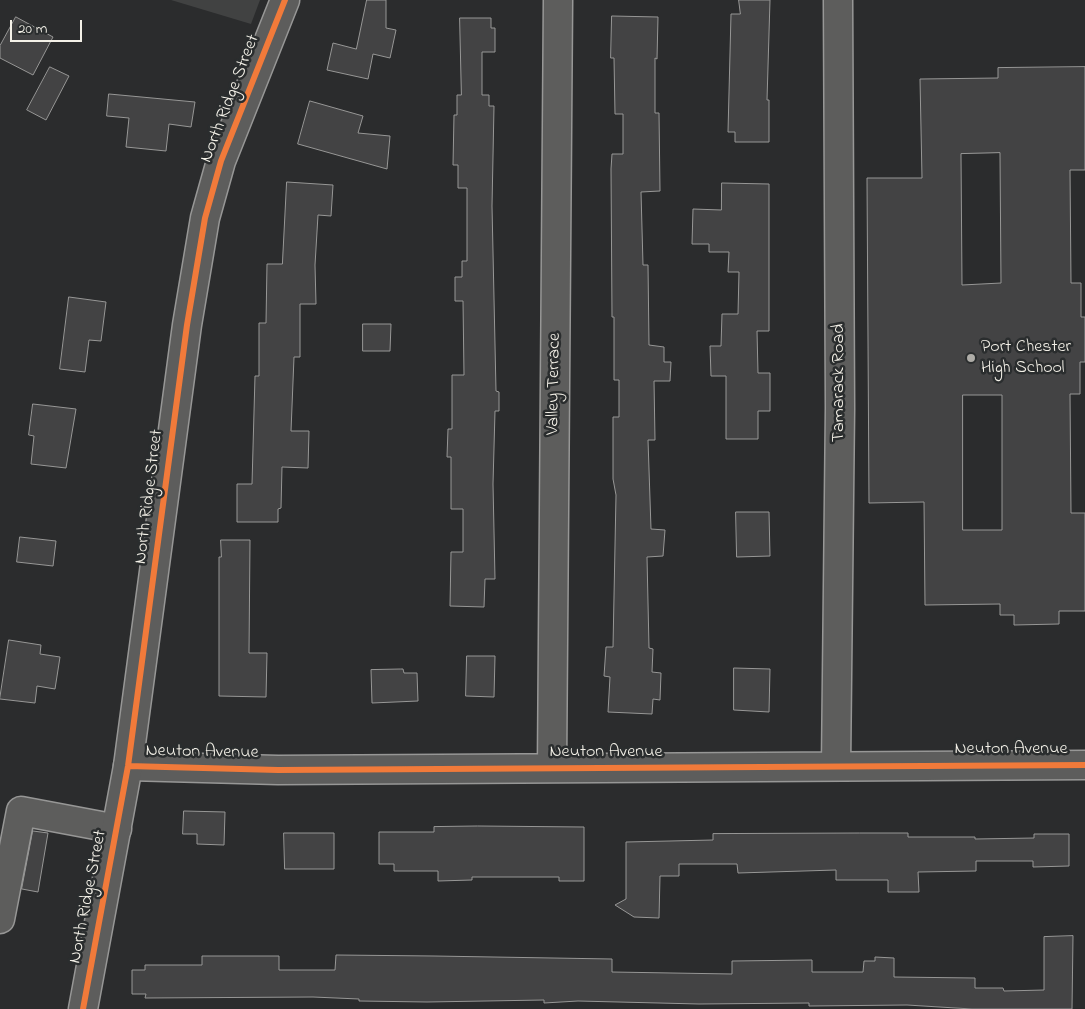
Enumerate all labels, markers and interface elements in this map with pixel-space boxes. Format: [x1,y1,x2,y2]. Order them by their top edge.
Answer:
scale bar [12,10,85,42]
text: 20 m [18,18,47,40]
street label: North Ridge Street [197,32,265,166]
street label: Tamarack Road [829,324,851,442]
street label: Valley Terrace [543,333,567,435]
place label: Port Chester High School [981,337,1071,379]
marker: Port Chester High School [965,352,977,364]
street label: North Ridge Street [131,428,169,566]
street label: Neuton Avenue [954,739,1068,761]
street label: Neuton Avenue [145,741,259,765]
street label: Neuton Avenue [549,742,663,764]
street label: North Ridge Street [65,828,113,966]

